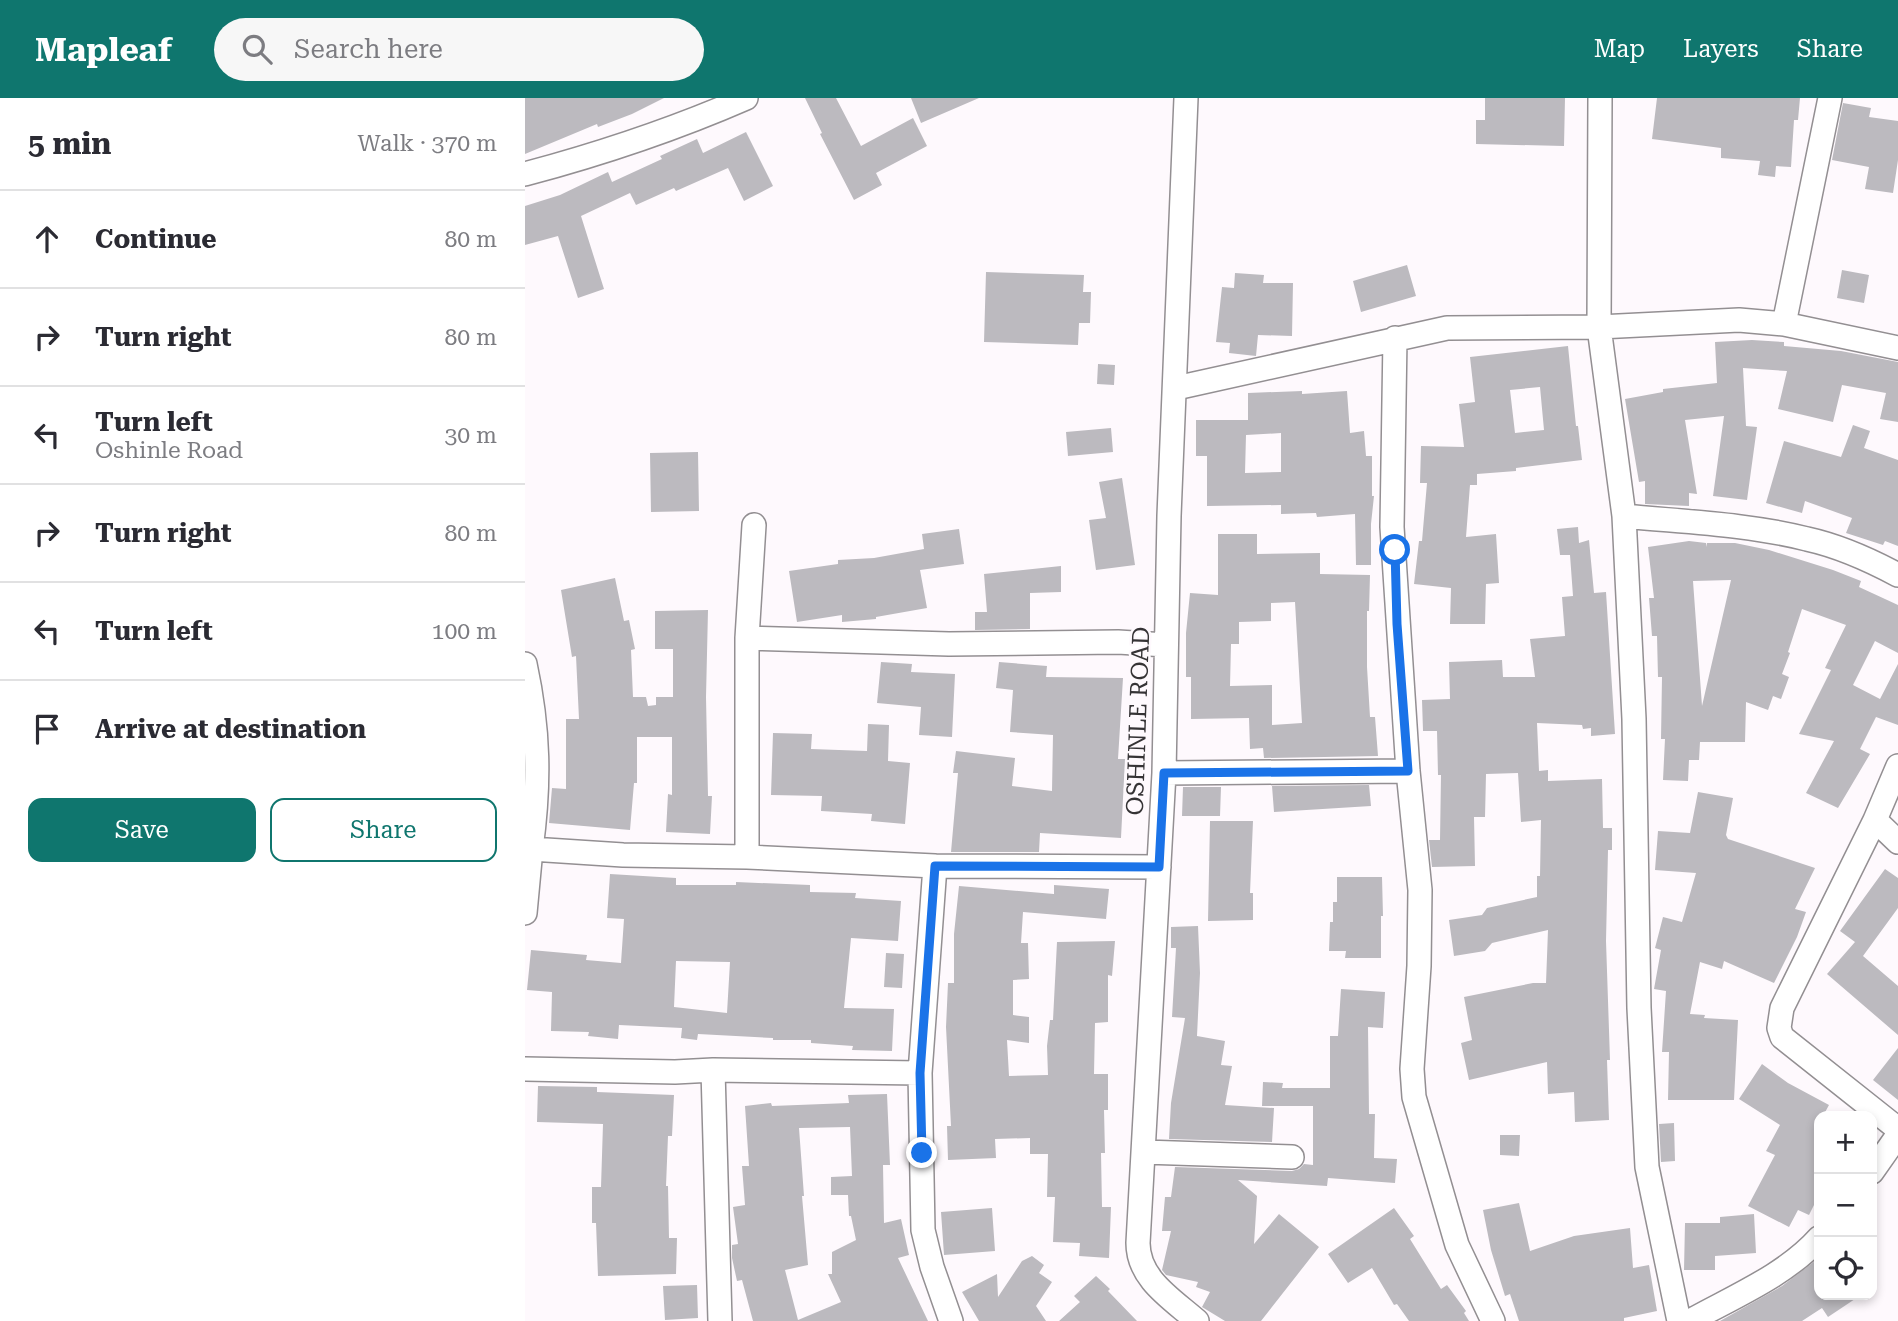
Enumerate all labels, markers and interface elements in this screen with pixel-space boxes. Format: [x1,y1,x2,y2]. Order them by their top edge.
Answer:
search box [214,18,704,81]
text: Mapleaf [35,30,172,69]
icon: search [238,30,276,68]
text: Search here [294,34,443,64]
text: Map [1594,35,1645,63]
text: Layers [1683,35,1759,63]
text: Share [1797,35,1863,63]
text: 5 min [28,126,111,161]
text: Walk · 370 m [358,130,497,157]
icon: ahead [28,220,66,258]
text: Continue [95,224,217,254]
text: 80 m [444,226,497,253]
icon: right [28,318,66,356]
text: Turn right [95,322,231,352]
text: 80 m [444,324,497,351]
text: Turn left [95,407,213,437]
icon: left [28,416,66,454]
text: 30 m [444,422,497,449]
text: Oshinle Road [95,437,243,464]
icon: right [28,514,66,552]
text: Turn right [95,518,231,548]
text: 80 m [444,520,497,547]
route start [1379,534,1410,565]
icon: left [28,612,66,650]
text: Turn left [95,616,213,646]
text: 100 m [432,618,497,645]
street label: OSHINLE ROAD [1121,626,1155,816]
icon: arrive [28,710,66,748]
text: Arrive at destination [95,714,366,744]
button: Save [28,798,256,862]
button: Share [270,798,497,862]
map controls [1814,1111,1877,1300]
button: + [1814,1111,1877,1174]
route end [906,1137,937,1168]
button: − [1814,1174,1877,1237]
button: locate [1814,1237,1877,1300]

